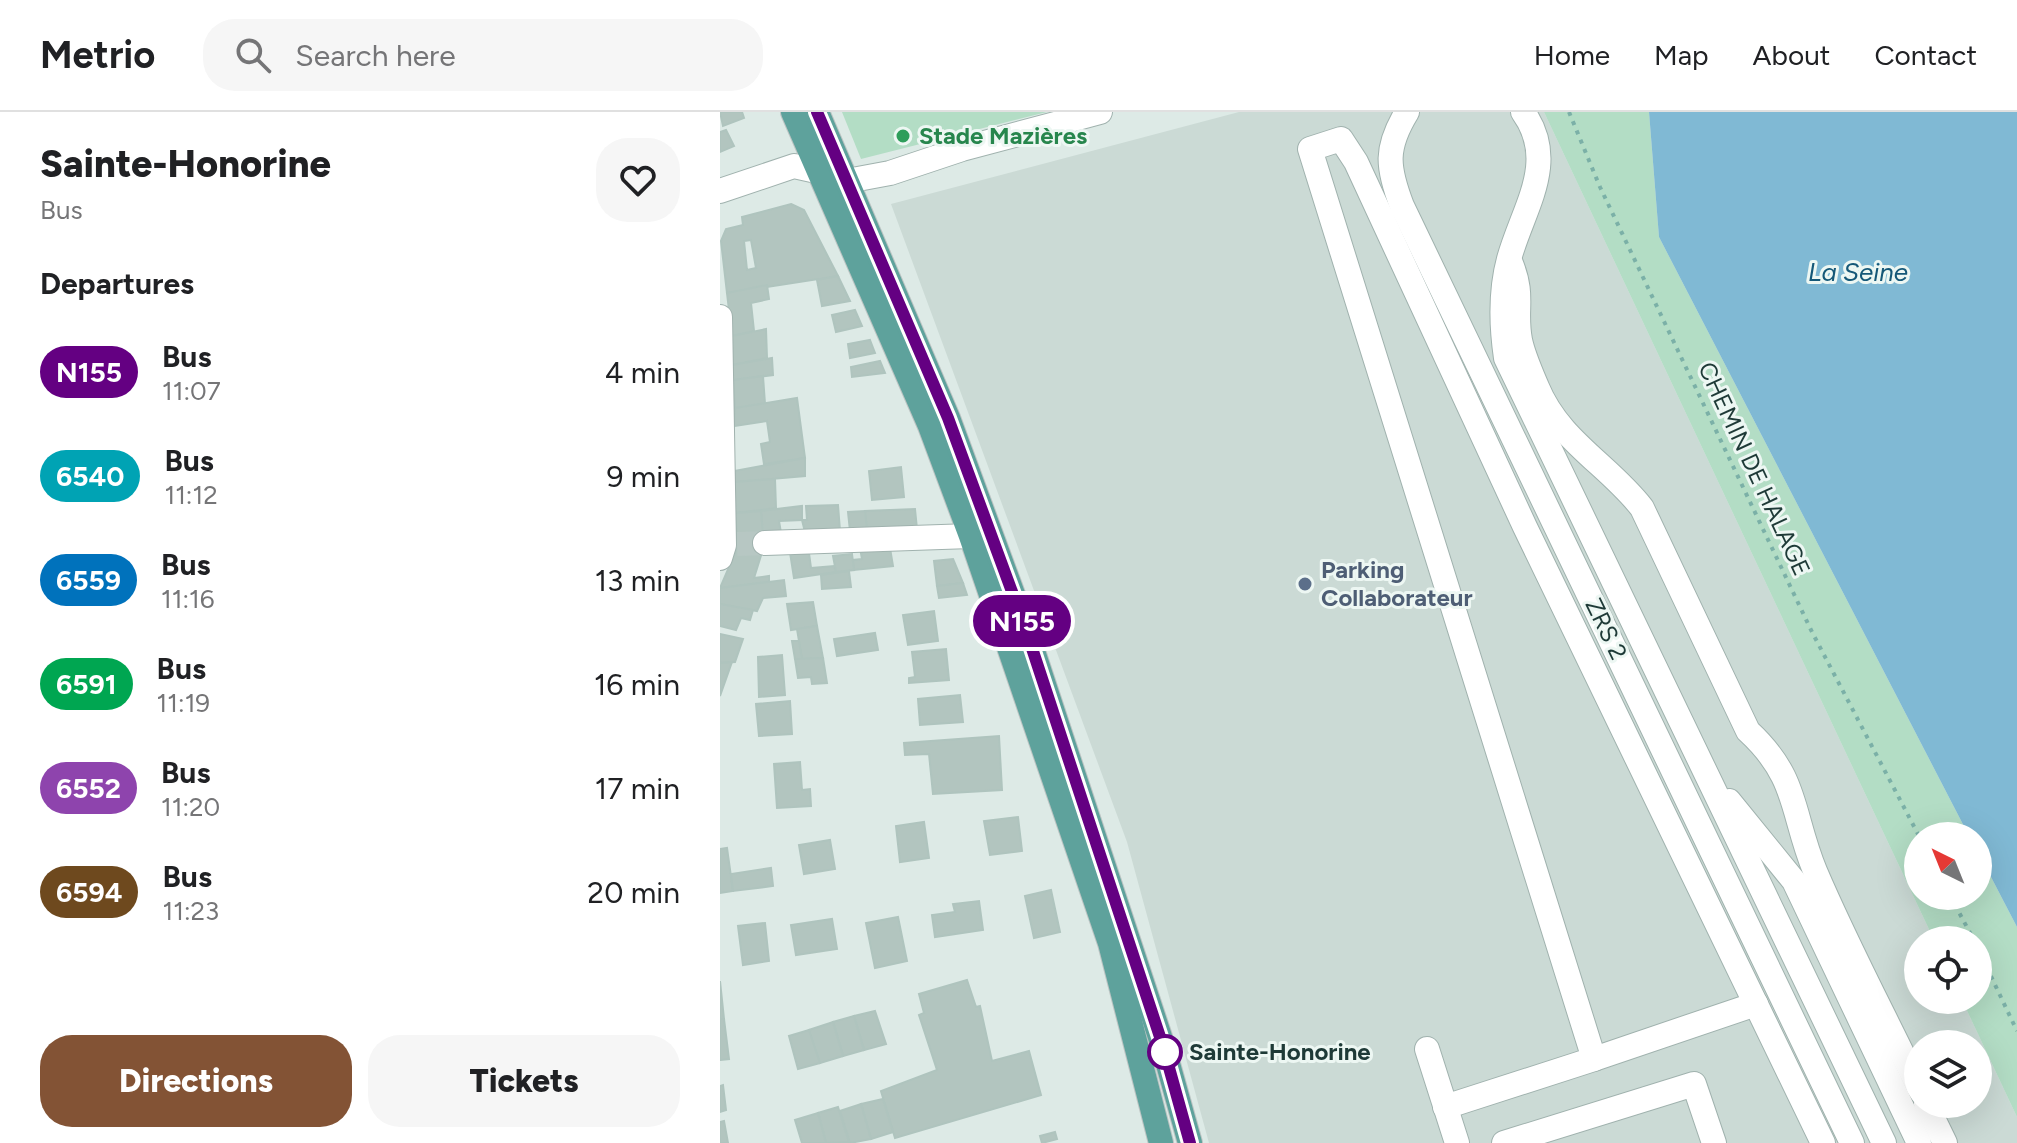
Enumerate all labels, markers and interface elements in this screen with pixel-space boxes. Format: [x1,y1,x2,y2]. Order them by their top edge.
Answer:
search box [203,19,763,91]
text: Metrio [40,32,155,78]
icon: search [231,33,275,77]
text: Search here [295,37,456,74]
text: Home [1534,38,1610,72]
text: Map [1654,38,1709,72]
text: About [1753,38,1830,72]
text: Contact [1874,38,1977,72]
place label: Stade Mazières [919,121,1087,150]
marker: Stade Mazières [894,127,912,145]
button: heart [596,138,680,222]
text: Sainte-Honorine [40,141,331,187]
text: Bus [40,194,83,226]
water label: La Seine [1808,256,1908,288]
text: Departures [40,265,194,302]
text: Bus [162,338,211,375]
text: 4 min [605,354,680,391]
text: N155 [56,355,122,389]
street label: CHEMIN DE HALAGE [1692,357,1817,580]
text: 11:07 [162,375,221,407]
text: Bus [164,442,214,479]
text: 9 min [606,458,680,495]
text: 6540 [56,459,124,493]
text: 11:12 [164,479,218,511]
text: Bus [161,546,210,583]
place label: Parking Collaborateur [1321,555,1473,612]
text: 13 min [595,562,680,599]
text: 6559 [56,563,121,597]
marker: Parking Collaborateur [1296,575,1314,593]
text: 11:16 [161,583,215,615]
street label: ZRS 2 [1579,593,1634,664]
line badge: N155 [966,595,1078,647]
text: N155 [989,604,1055,638]
text: Bus [157,650,206,687]
text: 16 min [594,666,680,703]
text: 6591 [56,667,117,701]
text: 11:19 [157,687,210,719]
text: Bus [161,754,210,791]
text: 17 min [595,770,680,807]
text: 6552 [56,771,121,805]
text: 11:20 [161,791,220,823]
north arrow [1904,822,1992,910]
map controls [1904,822,1992,1118]
text: Bus [162,858,212,895]
text: 20 min [587,874,680,911]
text: 6594 [56,875,122,909]
text: 11:23 [162,895,219,927]
button: locate [1904,926,1992,1014]
button: layers [1904,1030,1992,1118]
button: Directions [40,1035,352,1127]
button: Tickets [368,1035,680,1127]
marker: Sainte-Honorine [1148,1035,1182,1069]
place label: Sainte-Honorine [1189,1037,1371,1066]

